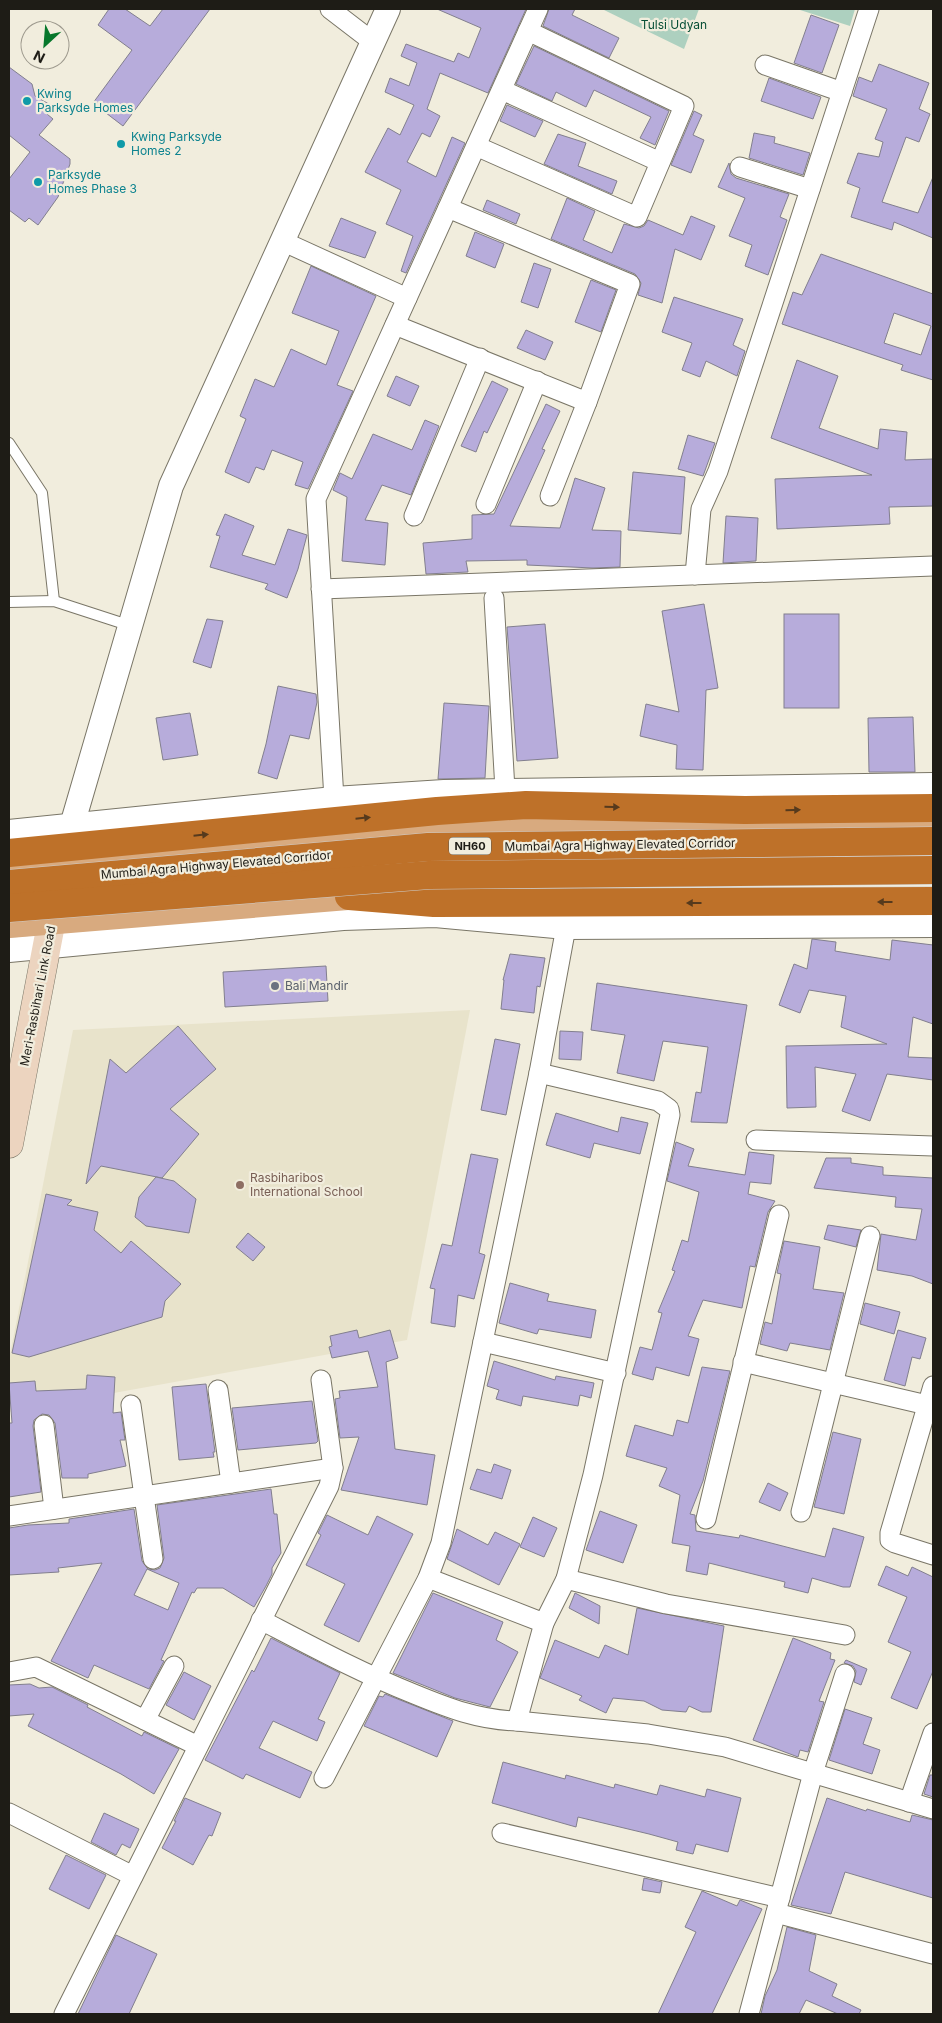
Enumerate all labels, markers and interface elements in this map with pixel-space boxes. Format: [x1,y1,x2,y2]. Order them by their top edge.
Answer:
park label: Tulsi Udyan [641,17,707,32]
north arrow [20,20,70,70]
text: N [31,47,48,67]
place label: Kwing Parksyde Homes [37,86,133,115]
marker: Kwing Parksyde Homes [21,95,33,107]
place label: Kwing Parksyde Homes 2 [131,129,222,158]
marker: Kwing Parksyde Homes 2 [115,138,127,150]
place label: Parksyde Homes Phase 3 [48,167,137,196]
marker: Parksyde Homes Phase 3 [32,176,44,188]
one-way arrow [604,803,620,811]
one-way arrow [786,806,802,814]
one-way arrow [355,814,371,822]
one-way arrow [193,831,209,839]
street label: Mumbai Agra Highway Elevated Corridor [504,835,736,854]
road number: NH60 [449,838,491,854]
street label: Mumbai Agra Highway Elevated Corridor [100,847,332,882]
one-way arrow [876,898,892,906]
one-way arrow [685,899,701,907]
street label: Meri-Rasbihari Link Road [17,925,58,1067]
place label: Bali Mandir [285,978,349,993]
marker: Bali Mandir [269,980,281,992]
place label: Rasbiharibos International School [250,1170,363,1199]
marker: Rasbiharibos International School [234,1179,246,1191]

